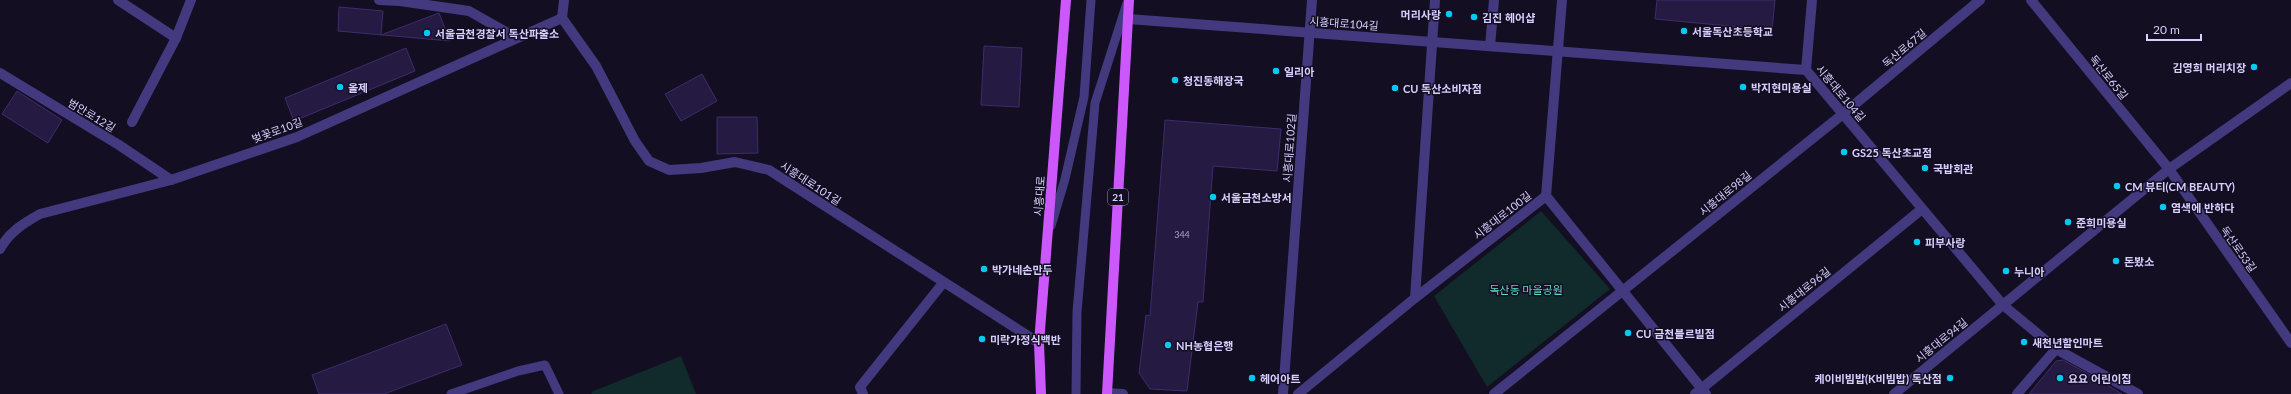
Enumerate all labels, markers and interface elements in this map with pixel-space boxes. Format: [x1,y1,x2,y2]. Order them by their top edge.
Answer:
place label: 머리사랑 [1401,8,1441,21]
marker: 머리사랑 [1444,9,1454,19]
place label: 김진 헤어샵 [1482,11,1535,24]
marker: 김진 헤어샵 [1469,12,1479,22]
street label: 시흥대로104길 [1309,14,1379,32]
scale bar [2147,16,2201,42]
text: 20 m [2153,22,2180,37]
place label: 서울독산초등학교 [1692,25,1773,38]
marker: 서울독산초등학교 [1679,26,1689,36]
street label: 독산로67길 [1879,26,1929,70]
place label: 서울금천경찰서 독산파출소 [435,27,559,40]
marker: 서울금천경찰서 독산파출소 [422,28,432,38]
street label: 독산로65길 [2087,52,2131,102]
place label: 김영희 머리치장 [2172,61,2246,74]
street label: 시흥대로104길 [1814,62,1868,124]
marker: 김영희 머리치장 [2249,62,2259,72]
place label: 일리아 [1284,65,1314,78]
marker: 일리아 [1271,66,1281,76]
place label: 청진동해장국 [1183,74,1244,87]
marker: 청진동해장국 [1170,75,1180,85]
place label: 올제 [348,81,368,94]
place label: 박지현미용실 [1751,81,1812,94]
marker: 올제 [335,82,345,92]
place label: CU 독산소비자점 [1403,82,1482,95]
marker: 박지현미용실 [1738,82,1748,92]
marker: CU 독산소비자점 [1390,83,1400,93]
street label: 범안로12길 [66,96,118,134]
street label: 시흥대로102길 [1280,113,1298,183]
street label: 벚꽃로10길 [250,115,304,145]
place label: GS25 독산초교점 [1852,146,1932,159]
marker: GS25 독산초교점 [1839,147,1849,157]
street label: 시흥대로101길 [778,159,844,207]
place label: 국밥회관 [1933,162,1973,175]
marker: 국밥회관 [1920,163,1930,173]
street label: 시흥대로98길 [1696,168,1754,218]
street label: 시흥대로 [1031,175,1047,217]
place label: CM 뷰티(CM BEAUTY) [2125,180,2235,193]
marker: CM 뷰티(CM BEAUTY) [2112,181,2122,191]
street label: 시흥대로100길 [1471,188,1533,242]
road number: 21 [1108,189,1128,205]
place label: 서울금천소방서 [1221,191,1292,204]
marker: 서울금천소방서 [1208,192,1218,202]
place label: 염색에 반하다 [2171,201,2234,214]
marker: 염색에 반하다 [2158,202,2168,212]
place label: 준희미용실 [2076,216,2127,229]
marker: 준희미용실 [2063,217,2073,227]
street label: 독산로53길 [2218,223,2260,275]
house number: 344 [1174,229,1190,240]
place label: 피부사랑 [1925,236,1965,249]
marker: 피부사랑 [1912,237,1922,247]
place label: 돈봤소 [2124,255,2154,268]
marker: 돈봤소 [2111,256,2121,266]
place label: 박가네손만두 [992,263,1053,276]
marker: 박가네손만두 [979,264,989,274]
street label: 시흥대로96길 [1775,264,1833,314]
place label: 누니아 [2014,265,2044,278]
marker: 누니아 [2001,266,2011,276]
park label: 독산동 마을공원 [1489,283,1563,296]
street label: 시흥대로94길 [1912,315,1970,365]
place label: CU 금천블르빌점 [1636,327,1715,340]
marker: CU 금천블르빌점 [1623,328,1633,338]
place label: 미락가정식백반 [990,333,1061,346]
marker: 미락가정식백반 [977,334,987,344]
place label: 새천년할인마트 [2032,336,2103,349]
marker: 새천년할인마트 [2019,337,2029,347]
place label: NH농협은행 [1176,339,1233,352]
marker: NH농협은행 [1163,340,1173,350]
place label: 헤어아트 [1260,372,1300,385]
place label: 케이비빔밥(K비빔밥) 독산점 [1814,372,1942,385]
place label: 요요 어린이집 [2068,372,2131,385]
marker: 헤어아트 [1247,373,1257,383]
marker: 케이비빔밥(K비빔밥) 독산점 [1945,373,1955,383]
marker: 요요 어린이집 [2055,373,2065,383]

